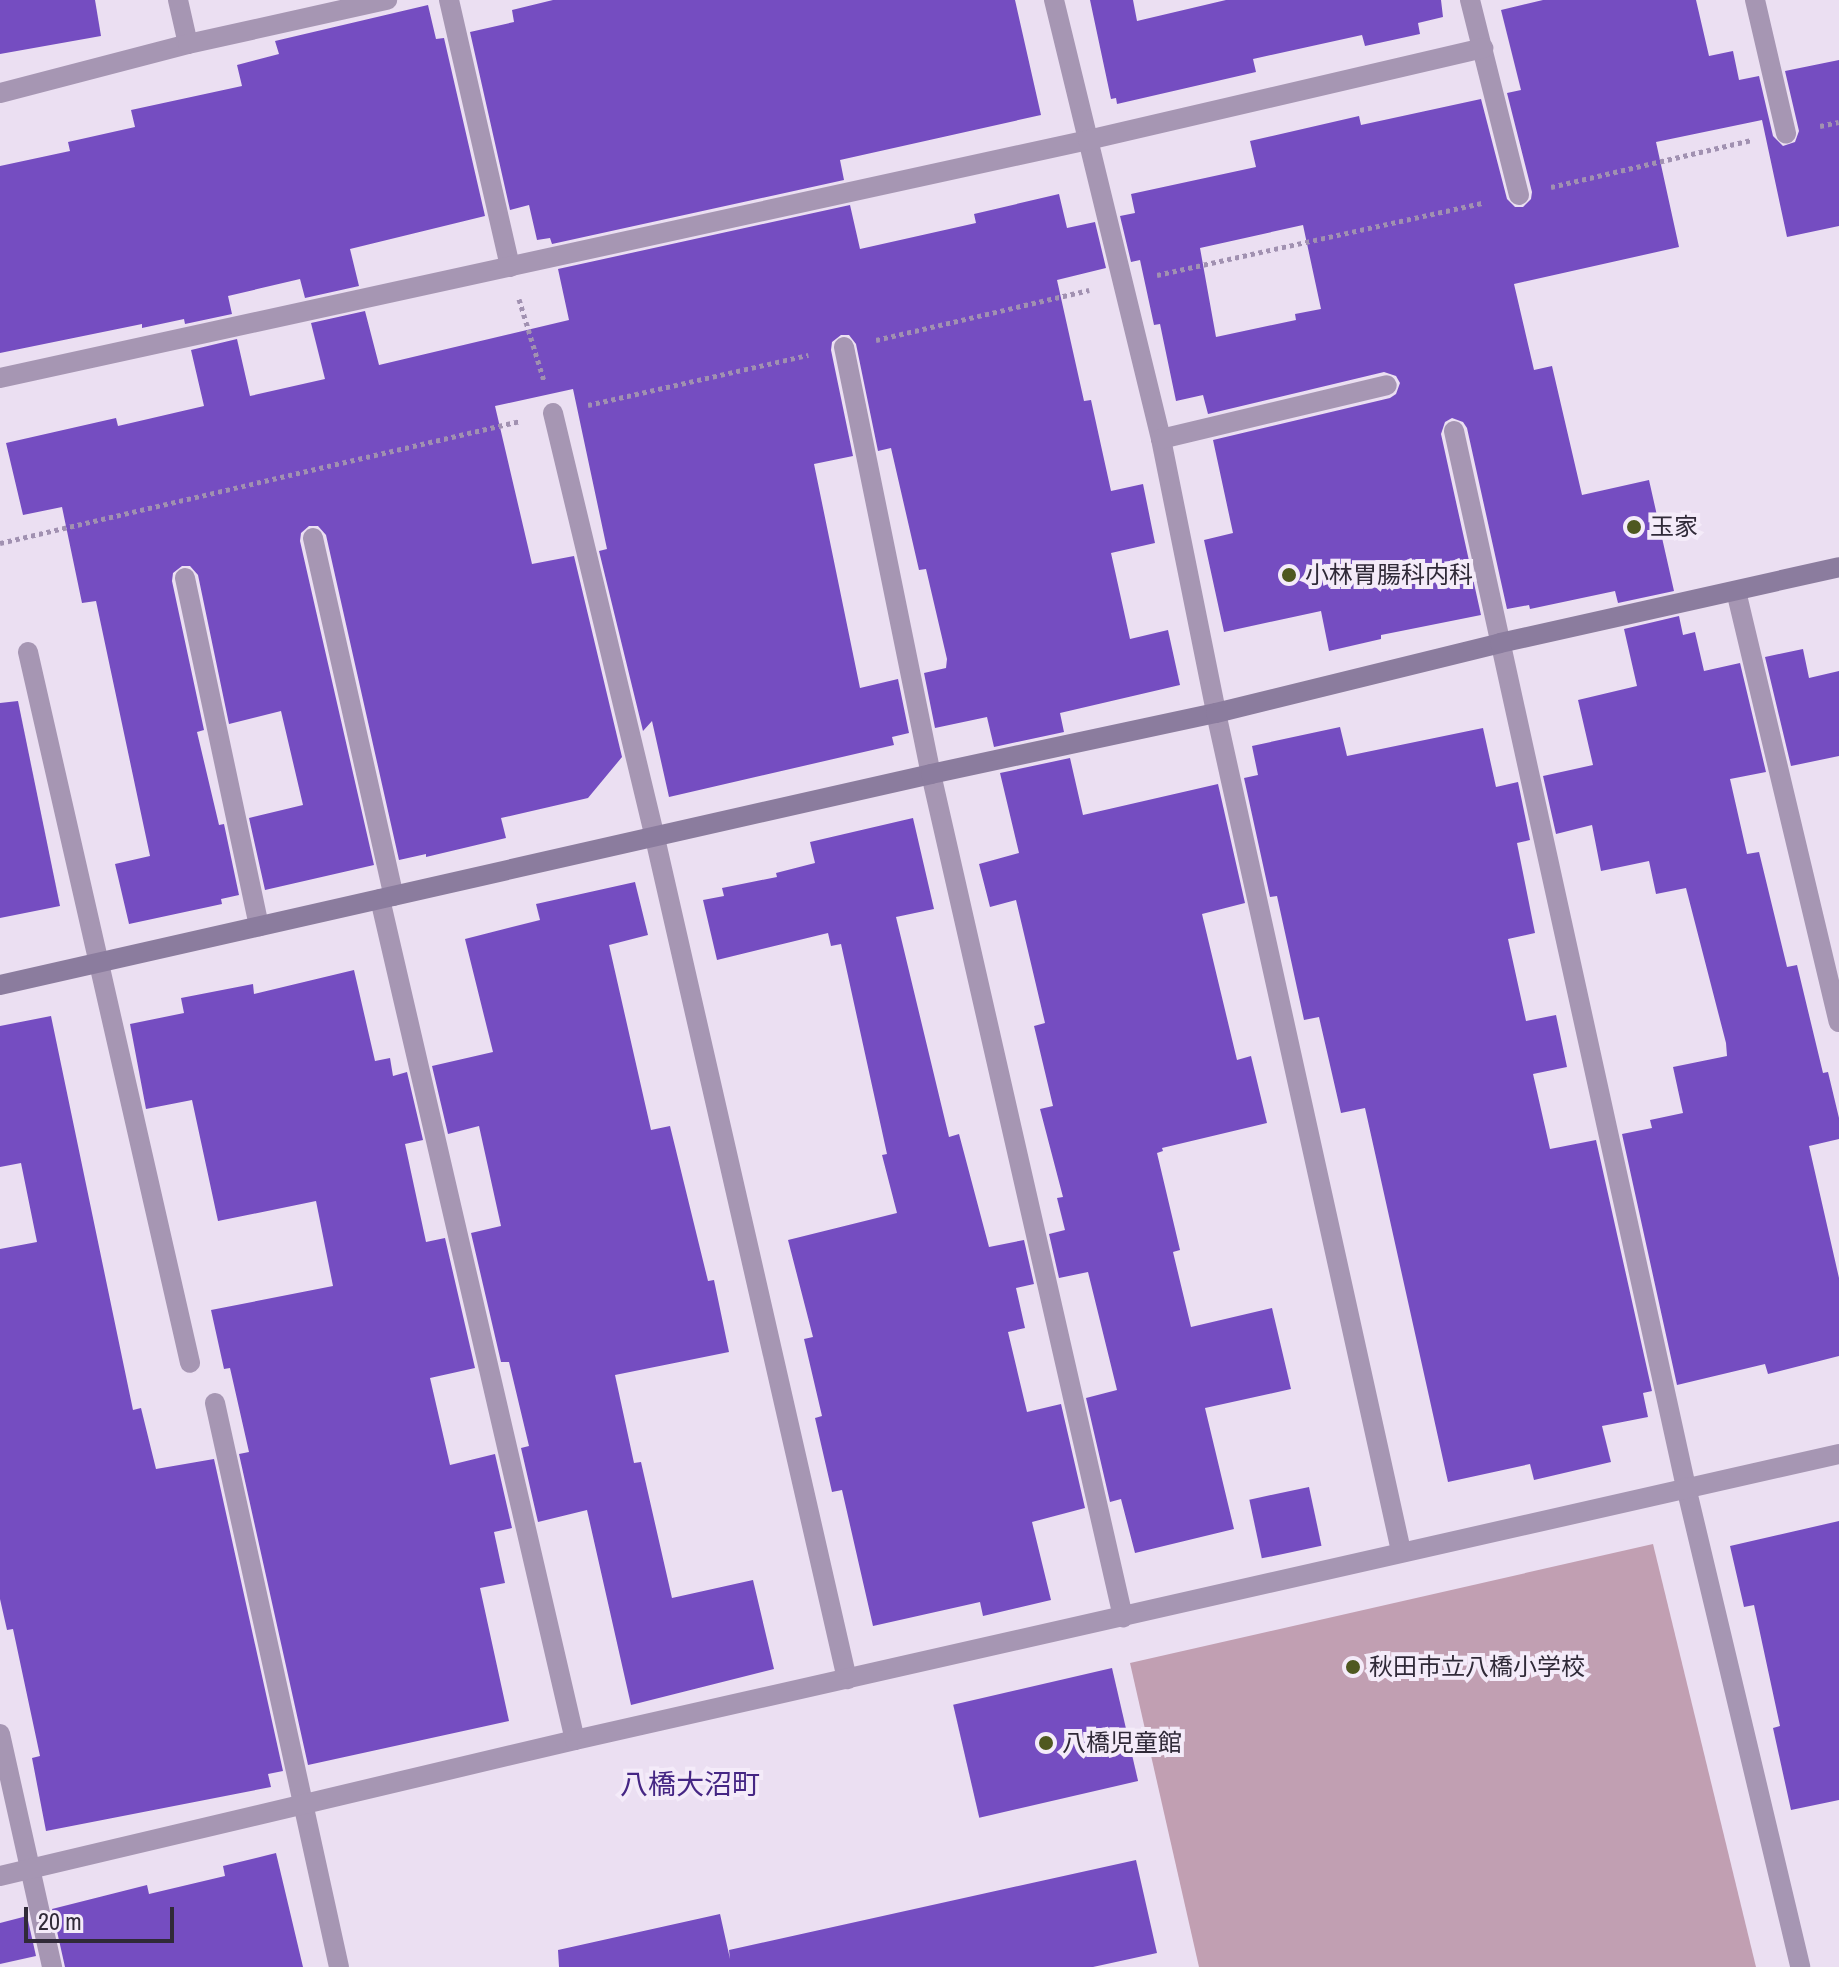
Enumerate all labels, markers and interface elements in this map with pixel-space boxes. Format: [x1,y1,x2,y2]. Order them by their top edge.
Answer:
place label: 玉家 [1650,513,1698,541]
marker: 玉家 [1625,518,1643,536]
place label: 小林胃腸科内科 [1305,561,1473,589]
marker: 小林胃腸科内科 [1280,566,1298,584]
place label: 秋田市立八橋小学校 [1369,1653,1585,1681]
marker: 秋田市立八橋小学校 [1344,1658,1362,1676]
place label: 八橋児童館 [1062,1729,1182,1757]
marker: 八橋児童館 [1037,1734,1055,1752]
district label: 八橋大沼町 [620,1767,760,1801]
scale bar [28,1891,178,1941]
text: 20 m [38,1905,82,1937]

